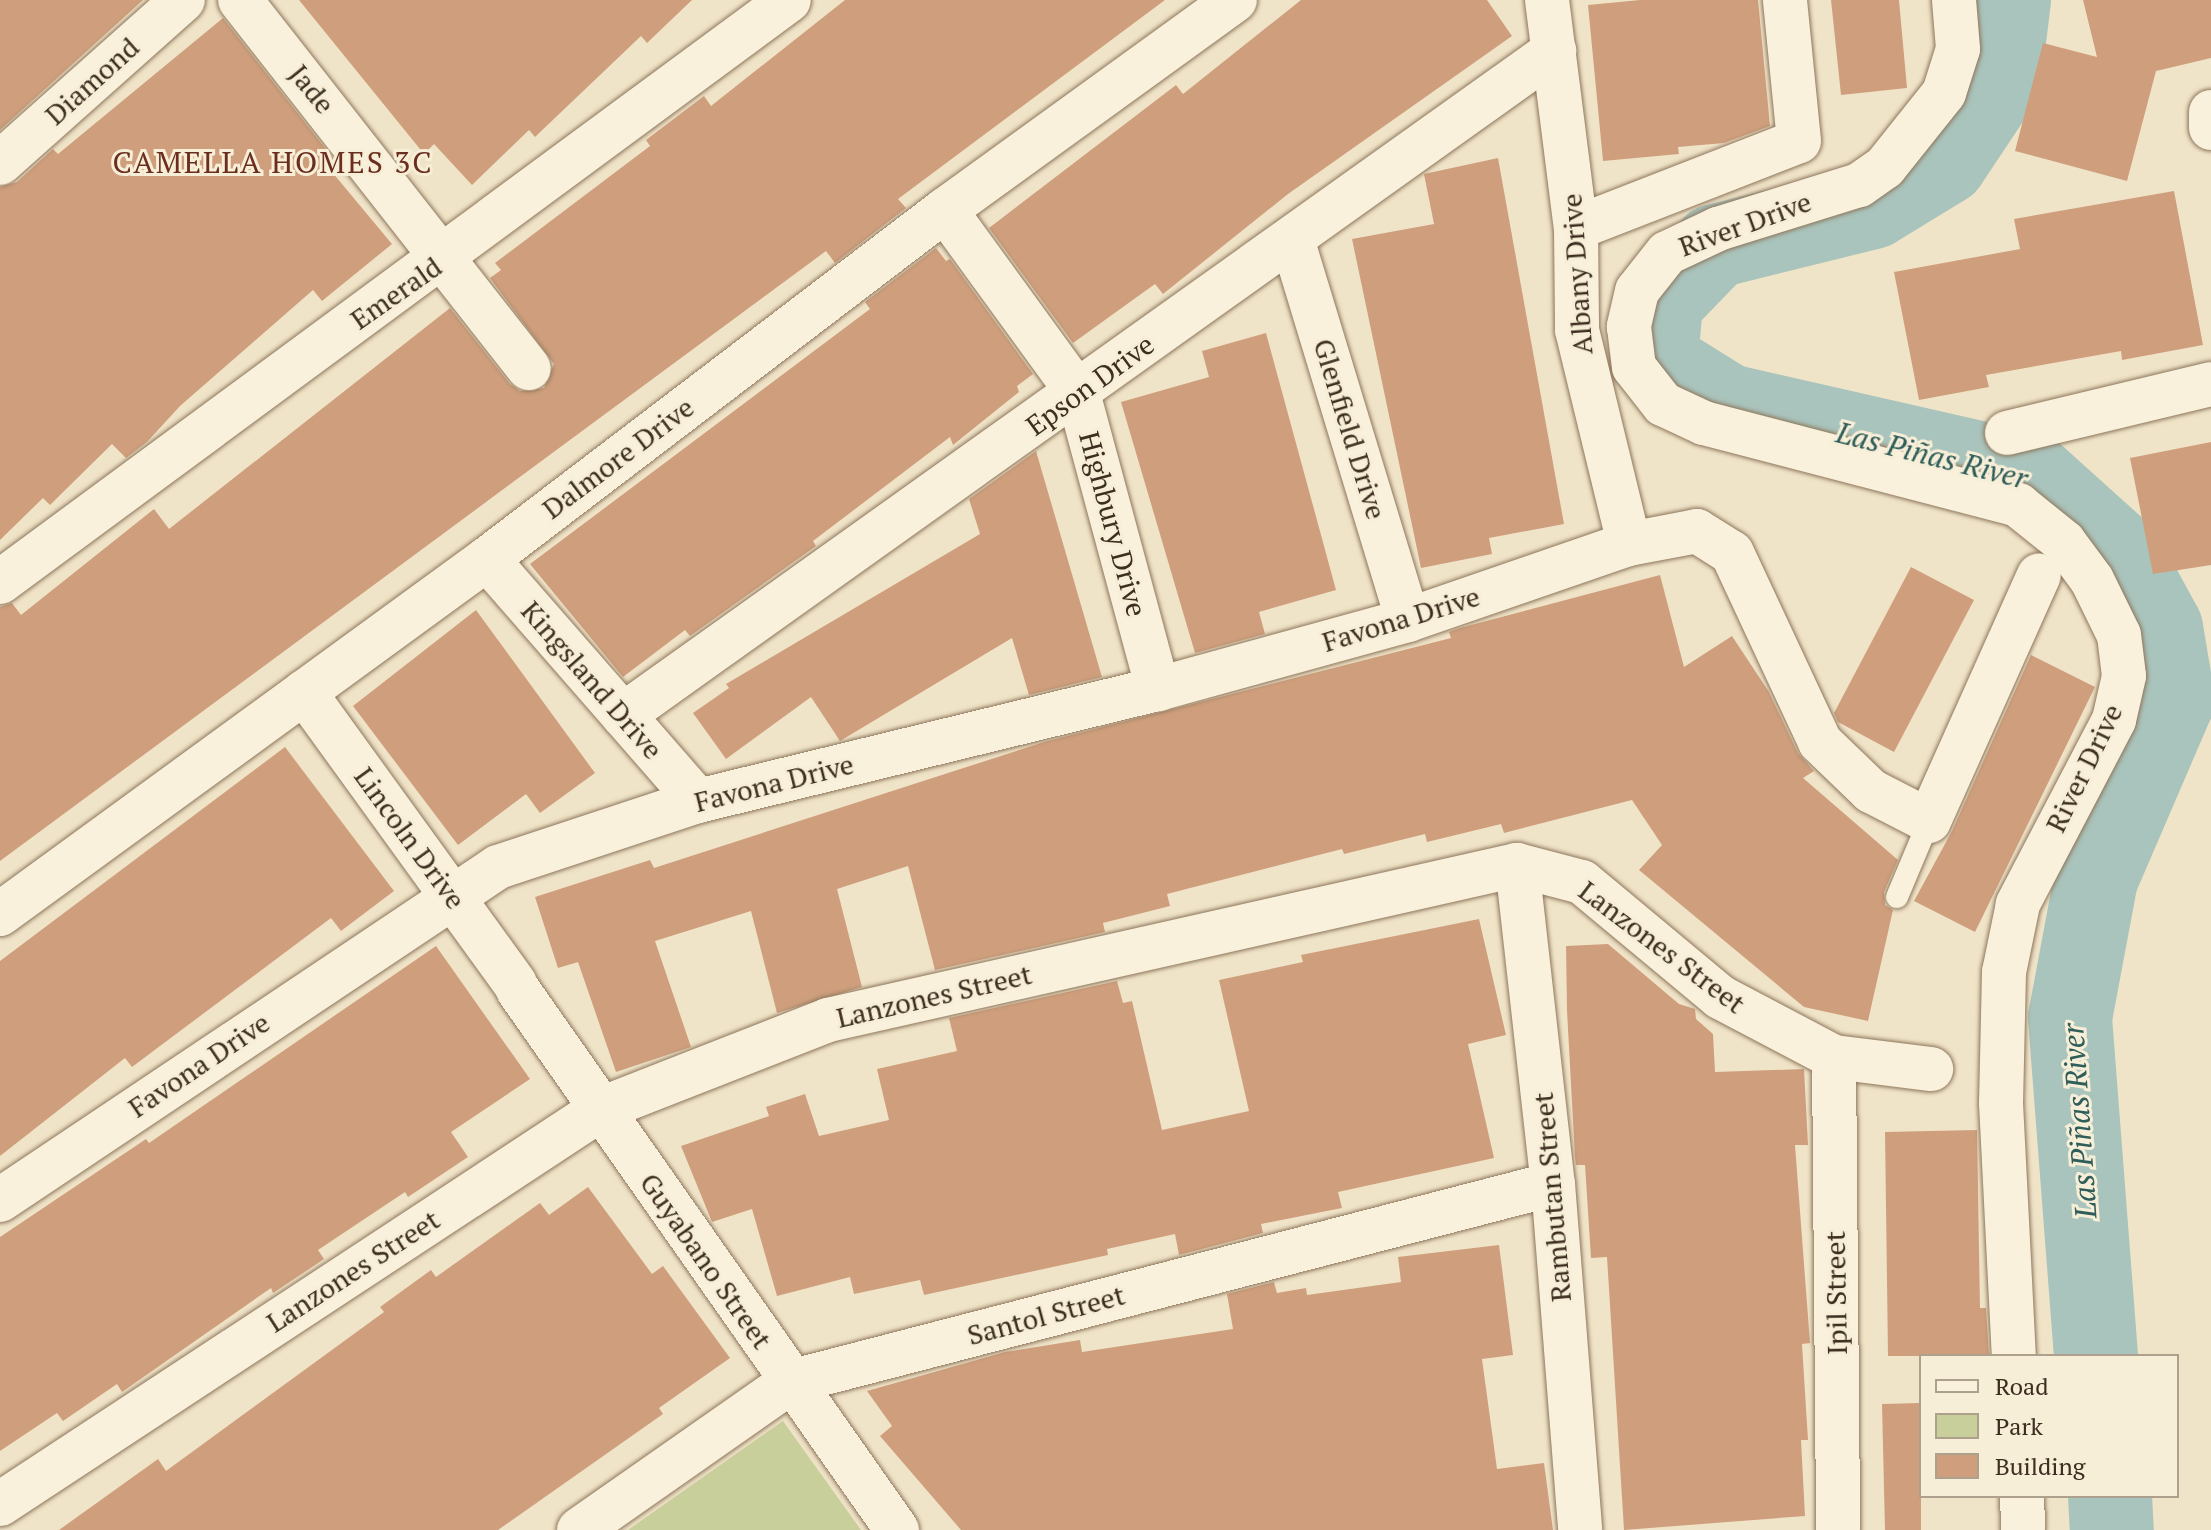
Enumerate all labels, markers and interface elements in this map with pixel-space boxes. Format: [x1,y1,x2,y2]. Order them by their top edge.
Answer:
street label: Diamond [38,30,146,132]
street label: Jade [282,58,342,120]
district label: CAMELLA HOMES 3C [112,144,434,180]
street label: River Drive [1674,185,1816,263]
street label: Albany Drive [1555,192,1599,356]
street label: Emerald [344,250,448,336]
street label: Epson Drive [1019,327,1161,443]
street label: Glenfield Drive [1307,335,1393,523]
street label: Dalmore Drive [536,390,700,526]
water label: Las Piñas River [1833,414,2031,496]
street label: Highbury Drive [1072,428,1154,620]
street label: Favona Drive [1318,579,1484,659]
street label: Kingsland Drive [514,594,670,766]
street label: River Drive [2039,698,2129,838]
street label: Favona Drive [691,747,857,819]
street label: Lincoln Drive [347,761,473,915]
street label: Lanzones Street [1572,874,1752,1020]
street label: Lanzones Street [833,957,1035,1035]
street label: Favona Drive [122,1006,276,1124]
water label: Las Piñas River [2054,1022,2104,1220]
street label: Rambutan Street [1526,1091,1578,1303]
street label: Guyabano Street [633,1167,779,1355]
street label: Lanzones Street [260,1203,446,1339]
street label: Ipil Street [1818,1231,1854,1355]
street label: Santol Street [964,1278,1128,1352]
legend [1919,1354,2179,1498]
text: Road [1995,1370,2049,1402]
text: Park [1995,1410,2043,1442]
text: Building [1995,1450,2085,1482]

